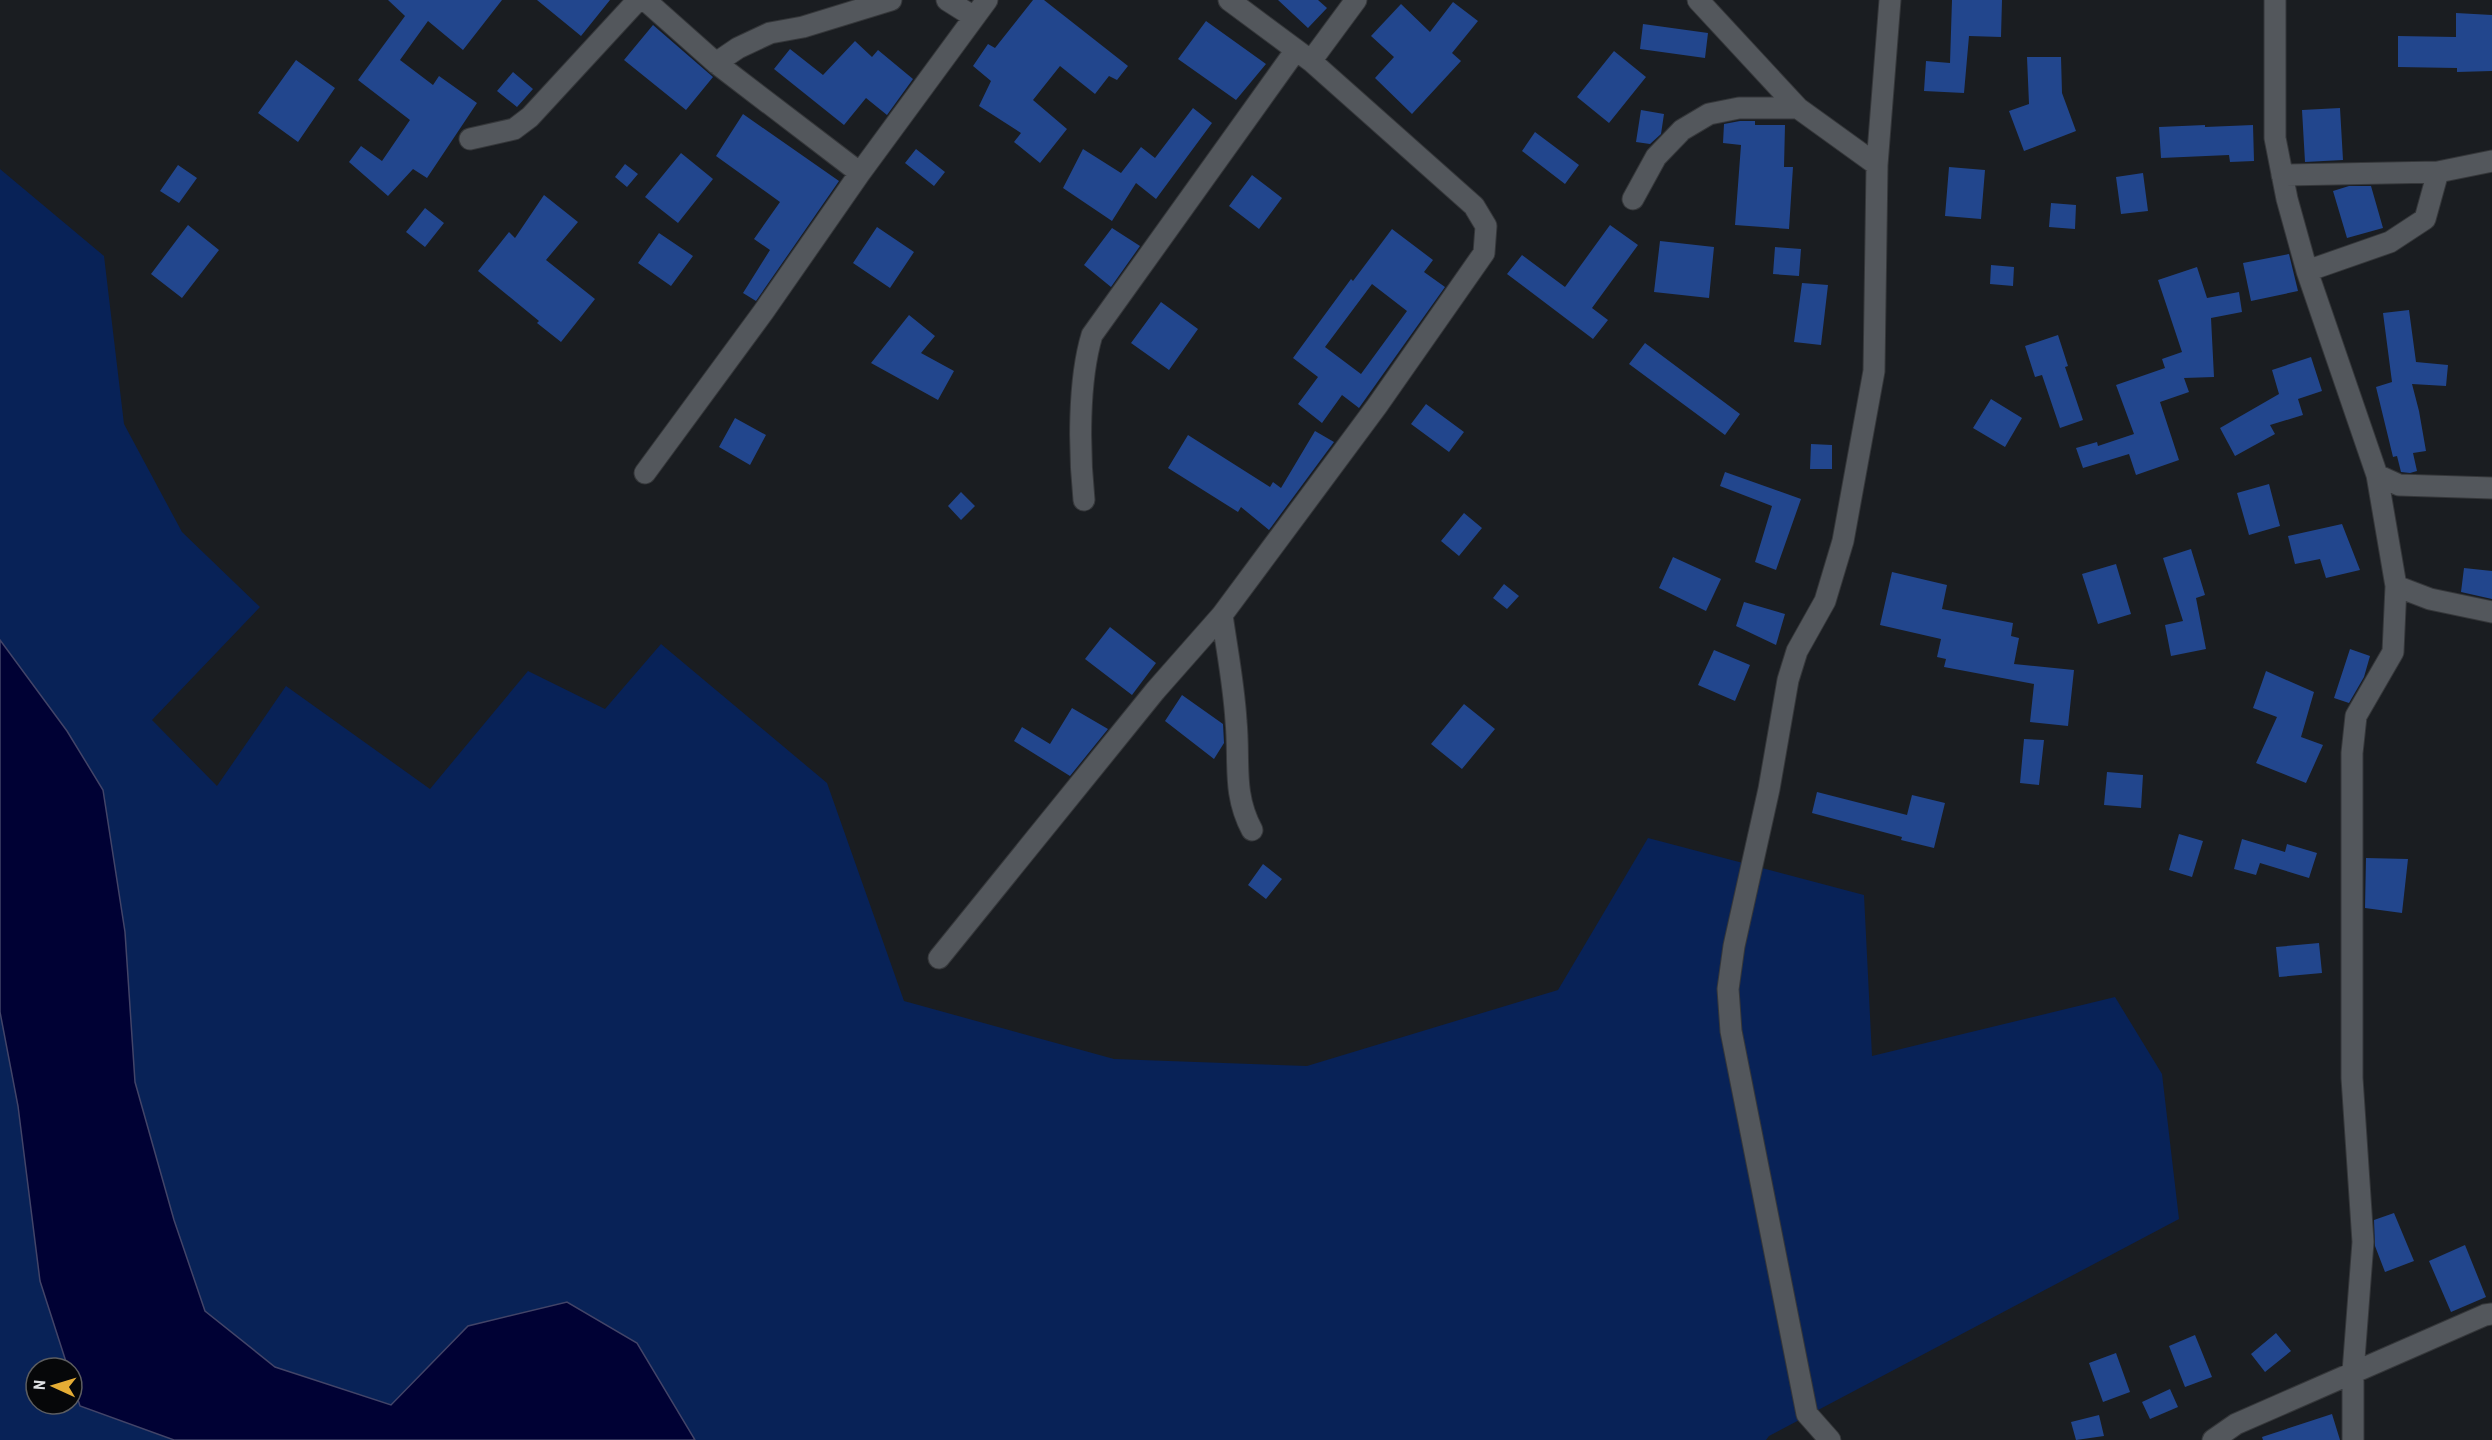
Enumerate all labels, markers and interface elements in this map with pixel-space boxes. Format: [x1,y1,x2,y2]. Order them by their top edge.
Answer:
north arrow [24,1356,84,1416]
text: N [30,1379,49,1391]

